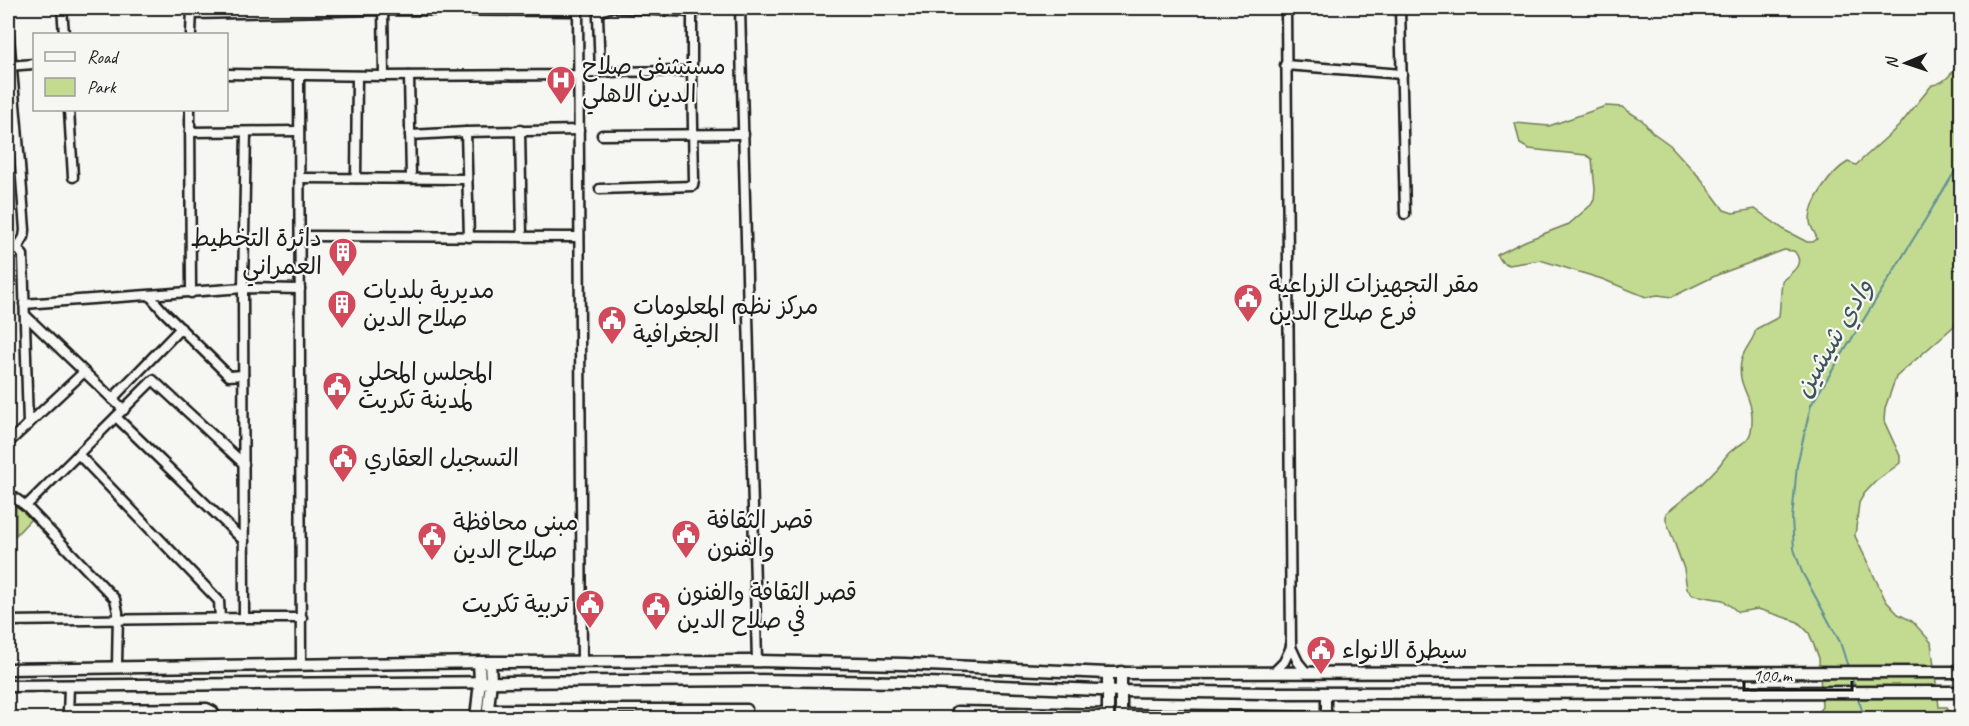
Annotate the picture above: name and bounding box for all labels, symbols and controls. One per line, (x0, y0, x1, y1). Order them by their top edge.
legend (33, 33, 228, 111)
north arrow (1876, 33, 1936, 93)
text: Road (87, 46, 120, 68)
place label: مستشفى صلاح الدين الاهلي (582, 51, 726, 115)
text: N (1882, 55, 1902, 69)
hospital icon: مستشفى صلاح الدين الاهلي (545, 64, 577, 106)
text: Park (87, 76, 117, 98)
place label: دائرة التخطيط العمراني (191, 223, 322, 287)
building icon: دائرة التخطيط العمراني (327, 236, 359, 278)
place label: مقر التجهيزات الزراعية فرع صلاح الدين (1269, 269, 1479, 329)
water label: وادي شيشين (1786, 273, 1882, 404)
place label: مديرية بلديات صلاح الدين (363, 275, 495, 334)
public building icon: مقر التجهيزات الزراعية فرع صلاح الدين (1232, 282, 1264, 324)
building icon: مديرية بلديات صلاح الدين (326, 288, 358, 330)
place label: مركز نظم المعلومات الجغرافية (633, 291, 819, 349)
public building icon: مركز نظم المعلومات الجغرافية (596, 304, 628, 346)
place label: المجلس المحلي لمدينة تكريت (358, 357, 493, 415)
public building icon: المجلس المحلي لمدينة تكريت (321, 370, 353, 412)
public building icon: التسجيل العقاري (327, 442, 359, 484)
place label: التسجيل العقاري (364, 443, 519, 475)
place label: قصر الثقافة والفنون (707, 505, 813, 563)
place label: مبنى محافظة صلاح الدين (453, 507, 579, 566)
public building icon: قصر الثقافة والفنون (670, 518, 702, 560)
public building icon: مبنى محافظة صلاح الدين (416, 520, 448, 562)
place label: قصر الثقافة والفنون في صلاح الدين (677, 577, 857, 637)
public building icon: تربية تكريت (574, 588, 606, 630)
place label: تربية تكريت (462, 589, 570, 619)
public building icon: قصر الثقافة والفنون في صلاح الدين (640, 590, 672, 632)
public building icon: سيطرة الانواء (1305, 634, 1337, 676)
place label: سيطرة الانواء (1342, 635, 1468, 665)
scale bar (1744, 654, 1852, 692)
text: 100 m (1753, 664, 1794, 686)

